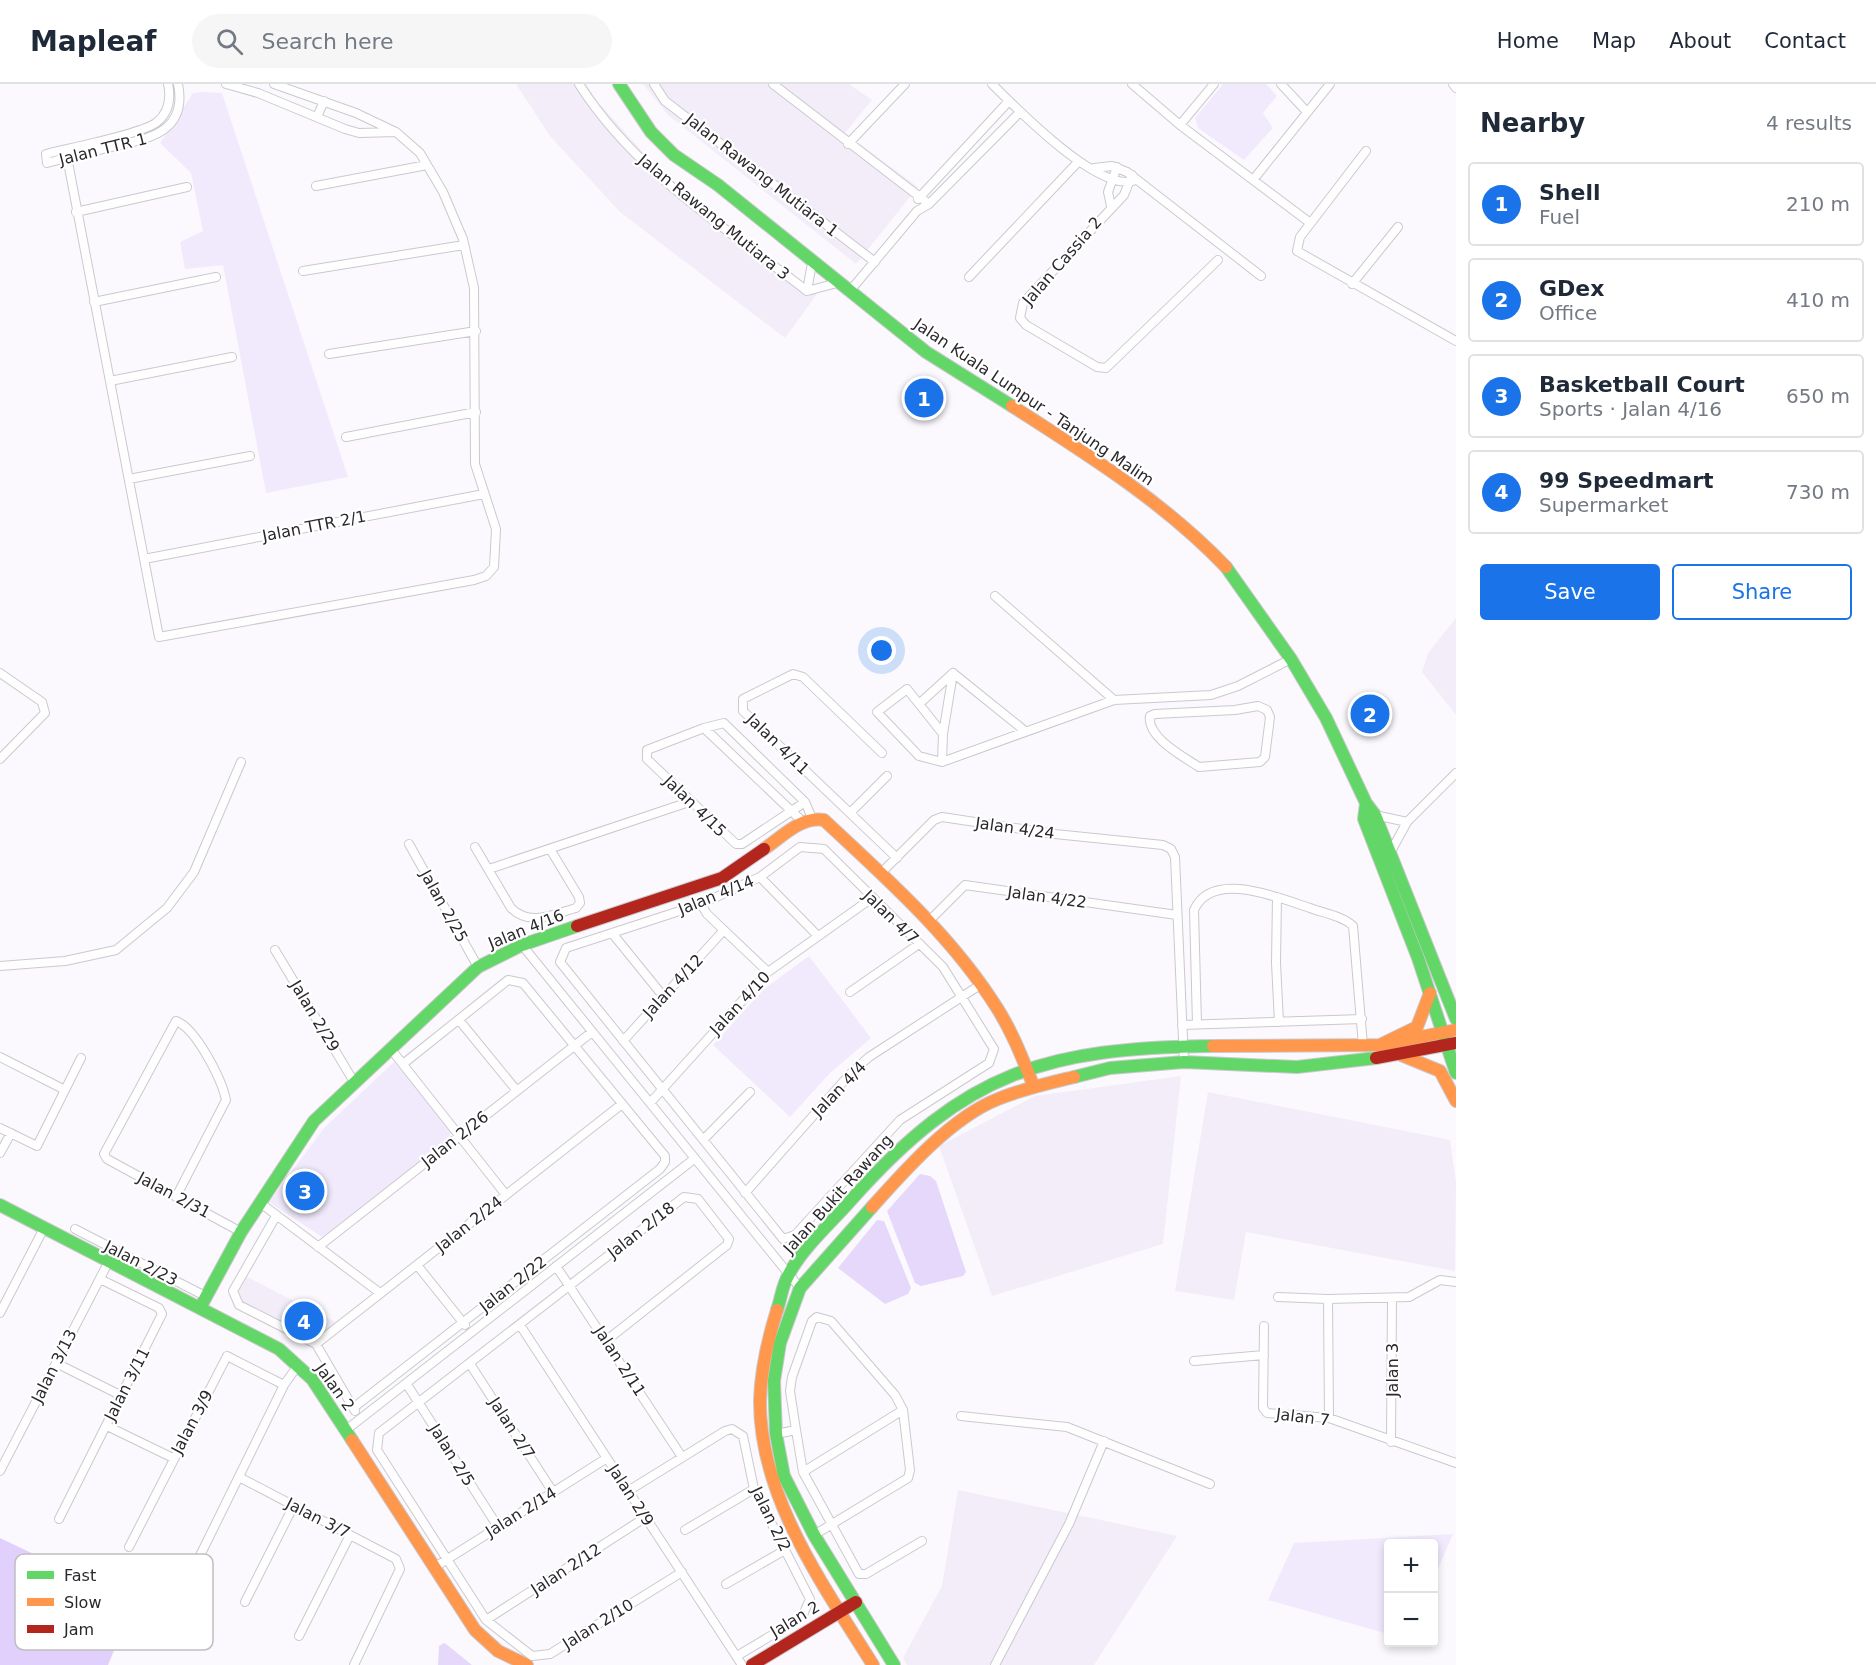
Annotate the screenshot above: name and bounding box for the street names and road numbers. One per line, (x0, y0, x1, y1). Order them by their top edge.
street label: Jalan Rawang Mutiara 1 (681, 109, 842, 241)
street label: Jalan TTR 1 (56, 129, 149, 169)
street label: Jalan Rawang Mutiara 3 (634, 150, 793, 284)
street label: Jalan Cassia 2 (1018, 213, 1106, 310)
street label: Jalan Kuala Lumpur - Tanjung Malim (910, 314, 1158, 490)
street label: Jalan TTR 2/1 (260, 507, 367, 546)
street label: Jalan 4/11 (742, 709, 813, 779)
street label: Jalan 4/15 (659, 771, 730, 841)
street label: Jalan 4/24 (973, 813, 1056, 843)
street label: Jalan 2/25 (416, 866, 472, 946)
street label: Jalan 4/14 (674, 871, 757, 919)
street label: Jalan 4/22 (1005, 882, 1088, 912)
street label: Jalan 4/7 (859, 885, 923, 948)
street label: Jalan 4/16 (484, 905, 567, 953)
street label: Jalan 4/12 (638, 950, 707, 1022)
street label: Jalan 4/10 (705, 967, 774, 1039)
street label: Jalan 2/29 (286, 976, 344, 1055)
street label: Jalan 4/4 (807, 1057, 870, 1121)
street label: Jalan 2/26 (417, 1107, 492, 1172)
street label: Jalan Bukit Rawang (779, 1130, 897, 1258)
street label: Jalan 2/31 (133, 1167, 214, 1222)
street label: Jalan 2/24 (431, 1192, 506, 1257)
street label: Jalan 2/18 (603, 1198, 678, 1263)
street label: Jalan 2/23 (100, 1236, 181, 1290)
street label: Jalan 2/22 (475, 1252, 550, 1317)
street label: Jalan 2/11 (590, 1321, 650, 1400)
street label: Jalan 3/13 (27, 1326, 81, 1407)
street label: Jalan 3 (1383, 1343, 1402, 1398)
street label: Jalan 3/11 (100, 1344, 154, 1425)
street label: Jalan 2 (311, 1359, 359, 1415)
street label: Jalan 3/9 (167, 1387, 217, 1458)
street label: Jalan 2/7 (484, 1393, 539, 1462)
street label: Jalan 7 (1274, 1404, 1331, 1430)
street label: Jalan 2/5 (425, 1420, 479, 1490)
street label: Jalan 2/9 (603, 1460, 658, 1529)
street label: Jalan 2/14 (481, 1483, 560, 1542)
street label: Jalan 2/2 (747, 1483, 795, 1555)
street label: Jalan 3/7 (282, 1493, 353, 1542)
street label: Jalan 2/12 (526, 1539, 605, 1599)
street label: Jalan 2/10 (558, 1595, 637, 1654)
street label: Jalan 2 (766, 1597, 823, 1642)

